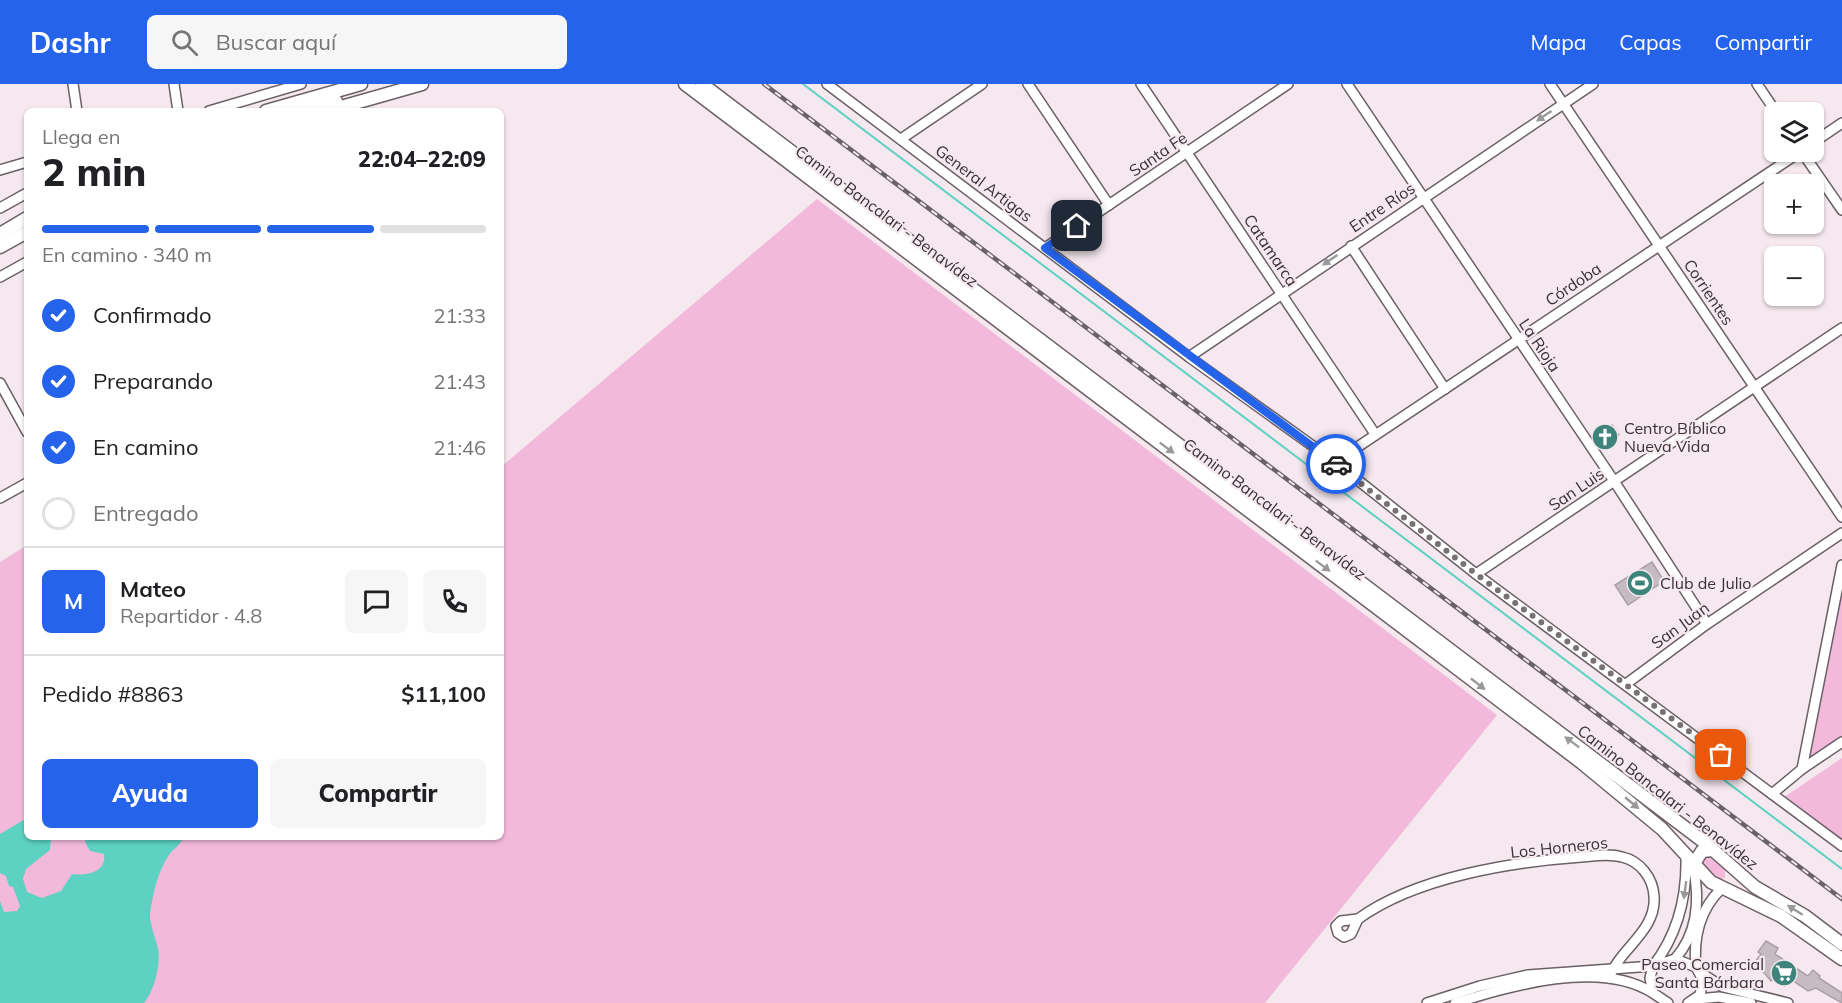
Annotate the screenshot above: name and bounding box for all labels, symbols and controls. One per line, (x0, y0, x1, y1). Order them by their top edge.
search box (147, 15, 567, 69)
text: Dashr (30, 25, 111, 60)
icon: search (168, 26, 201, 59)
text: Buscar aquí (216, 28, 336, 56)
text: Mapa (1531, 29, 1586, 55)
text: Capas (1619, 29, 1682, 55)
text: Compartir (1715, 29, 1812, 55)
map controls (1764, 102, 1824, 306)
button: layers (1764, 102, 1824, 162)
one-way arrow (1536, 111, 1553, 122)
text: Llega en (42, 124, 120, 149)
street label: Santa Fe (1125, 127, 1191, 181)
street label: General Artigas (932, 140, 1037, 226)
street label: Camino Bancalari - Benavídez (792, 141, 982, 291)
text: 22:04–22:09 (358, 145, 486, 173)
text: 2 min (42, 147, 147, 196)
button: + (1764, 174, 1824, 234)
street label: Entre Ríos (1345, 178, 1419, 236)
pin (1051, 200, 1102, 251)
icon: home (1060, 209, 1093, 242)
street label: Catamarca (1240, 210, 1302, 290)
text: En camino · 340 m (42, 242, 212, 267)
button: − (1764, 246, 1824, 306)
one-way arrow (1322, 255, 1338, 266)
street label: Corrientes (1680, 255, 1738, 329)
street label: Córdoba (1541, 258, 1605, 310)
icon: check (42, 299, 75, 332)
text: Confirmado (93, 301, 212, 329)
text: 21:33 (433, 303, 486, 328)
street label: La Rioja (1515, 315, 1565, 375)
icon: check (42, 365, 75, 398)
text: Preparando (93, 367, 213, 395)
text: 21:43 (433, 369, 486, 394)
place label: Centro Bíblico Nueva Vida (1624, 418, 1726, 456)
church icon: Centro Bíblico Nueva Vida (1590, 422, 1620, 452)
icon: check (42, 431, 75, 464)
text: En camino (93, 433, 199, 461)
street label: Camino Bancalari - Benavídez (1180, 434, 1370, 584)
courier (1306, 434, 1366, 494)
text: 21:46 (433, 435, 486, 460)
one-way arrow (1159, 442, 1175, 454)
icon: car (1320, 448, 1353, 481)
street label: San Luis (1544, 463, 1608, 515)
text: Entregado (93, 499, 199, 527)
one-way arrow (1315, 559, 1331, 572)
sports icon: Club de Julio (1625, 568, 1655, 598)
button: chat (345, 570, 408, 633)
button: phone (423, 570, 486, 633)
place label: Club de Julio (1660, 573, 1752, 593)
text: Mateo (120, 575, 186, 603)
text: M (64, 587, 83, 615)
street label: San Juan (1647, 597, 1713, 653)
text: Repartidor · 4.8 (120, 603, 262, 628)
one-way arrow (1471, 677, 1486, 689)
text: Pedido #8863 (42, 680, 184, 708)
text: $11,100 (401, 680, 486, 708)
street label: Camino Bancalari - Benavídez (1574, 720, 1762, 874)
pin (1695, 729, 1746, 780)
one-way arrow (1565, 736, 1581, 748)
icon: bag (1704, 738, 1737, 771)
button: Ayuda (42, 759, 258, 828)
button: Compartir (270, 759, 486, 828)
one-way arrow (1624, 797, 1640, 810)
street label: Los Horneros (1509, 832, 1609, 862)
one-way arrow (1680, 881, 1689, 900)
one-way arrow (1786, 904, 1803, 915)
place label: Paseo Comercial Santa Bárbara (1641, 954, 1764, 992)
supermarket icon: Paseo Comercial Santa Bárbara (1769, 958, 1799, 988)

